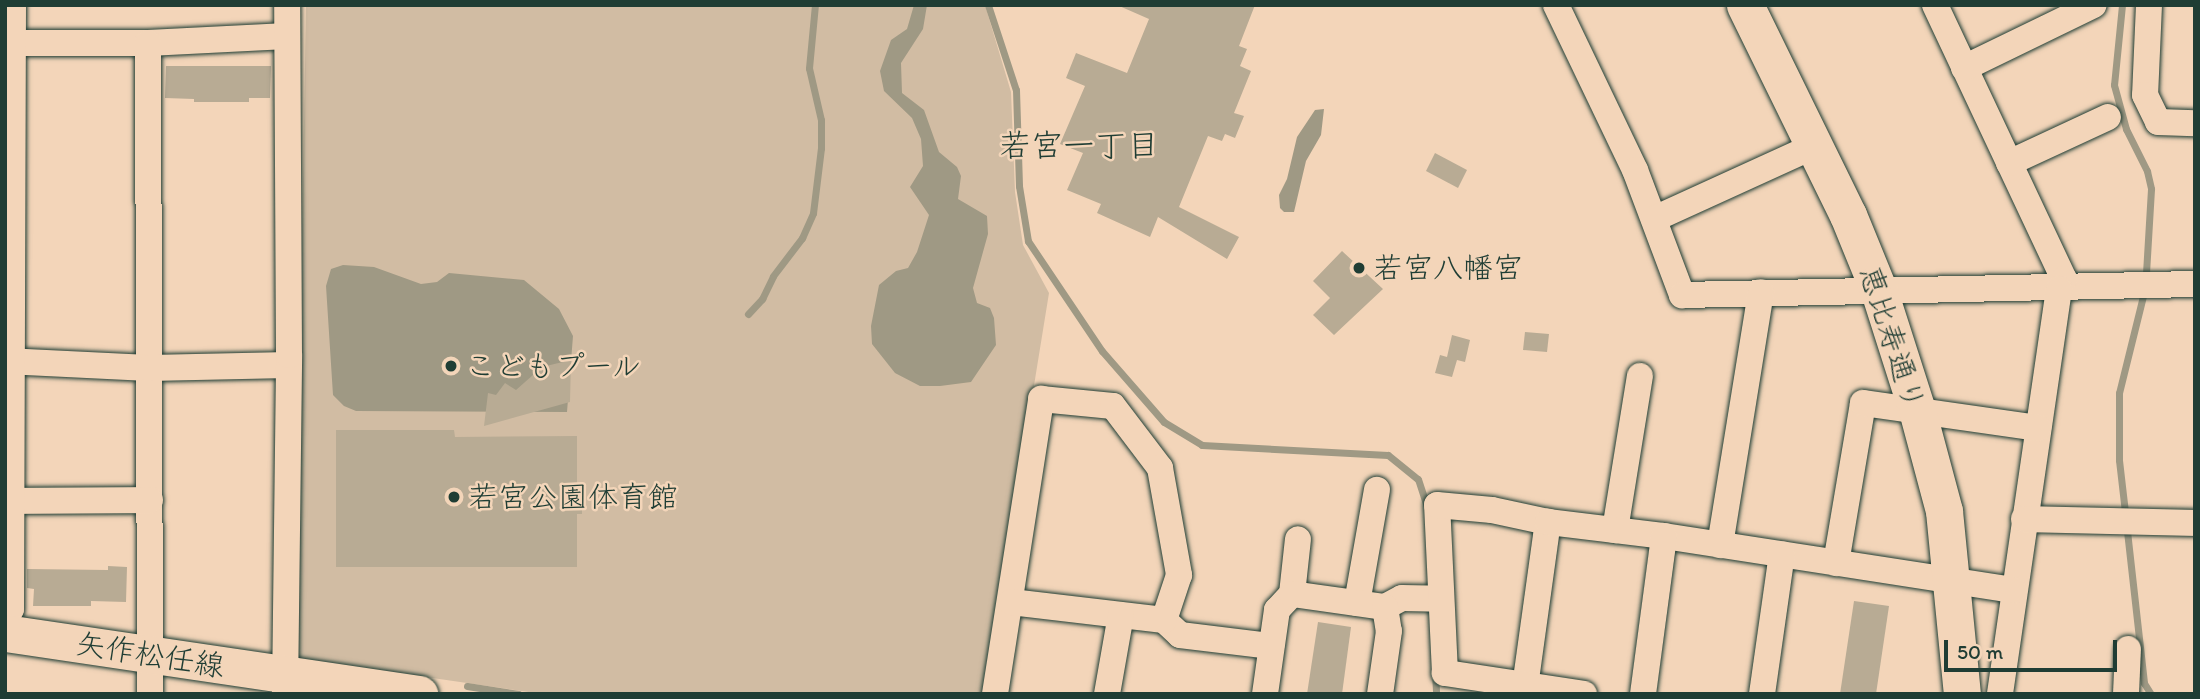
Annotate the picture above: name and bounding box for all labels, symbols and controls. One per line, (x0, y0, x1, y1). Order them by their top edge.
district label: 若宮一丁目 (999, 126, 1159, 164)
place label: 若宮八幡宮 (1373, 250, 1523, 286)
marker: 若宮八幡宮 (1351, 260, 1367, 276)
street label: 恵比寿通り (1852, 261, 1932, 415)
place label: こどもプール (465, 348, 643, 384)
marker: こどもプール (443, 358, 459, 374)
place label: 若宮公園体育館 (468, 479, 678, 515)
marker: 若宮公園体育館 (446, 489, 462, 505)
street label: 矢作松任線 (73, 625, 227, 685)
scale bar (1948, 626, 2121, 670)
text: 50 m (1957, 639, 2003, 664)

